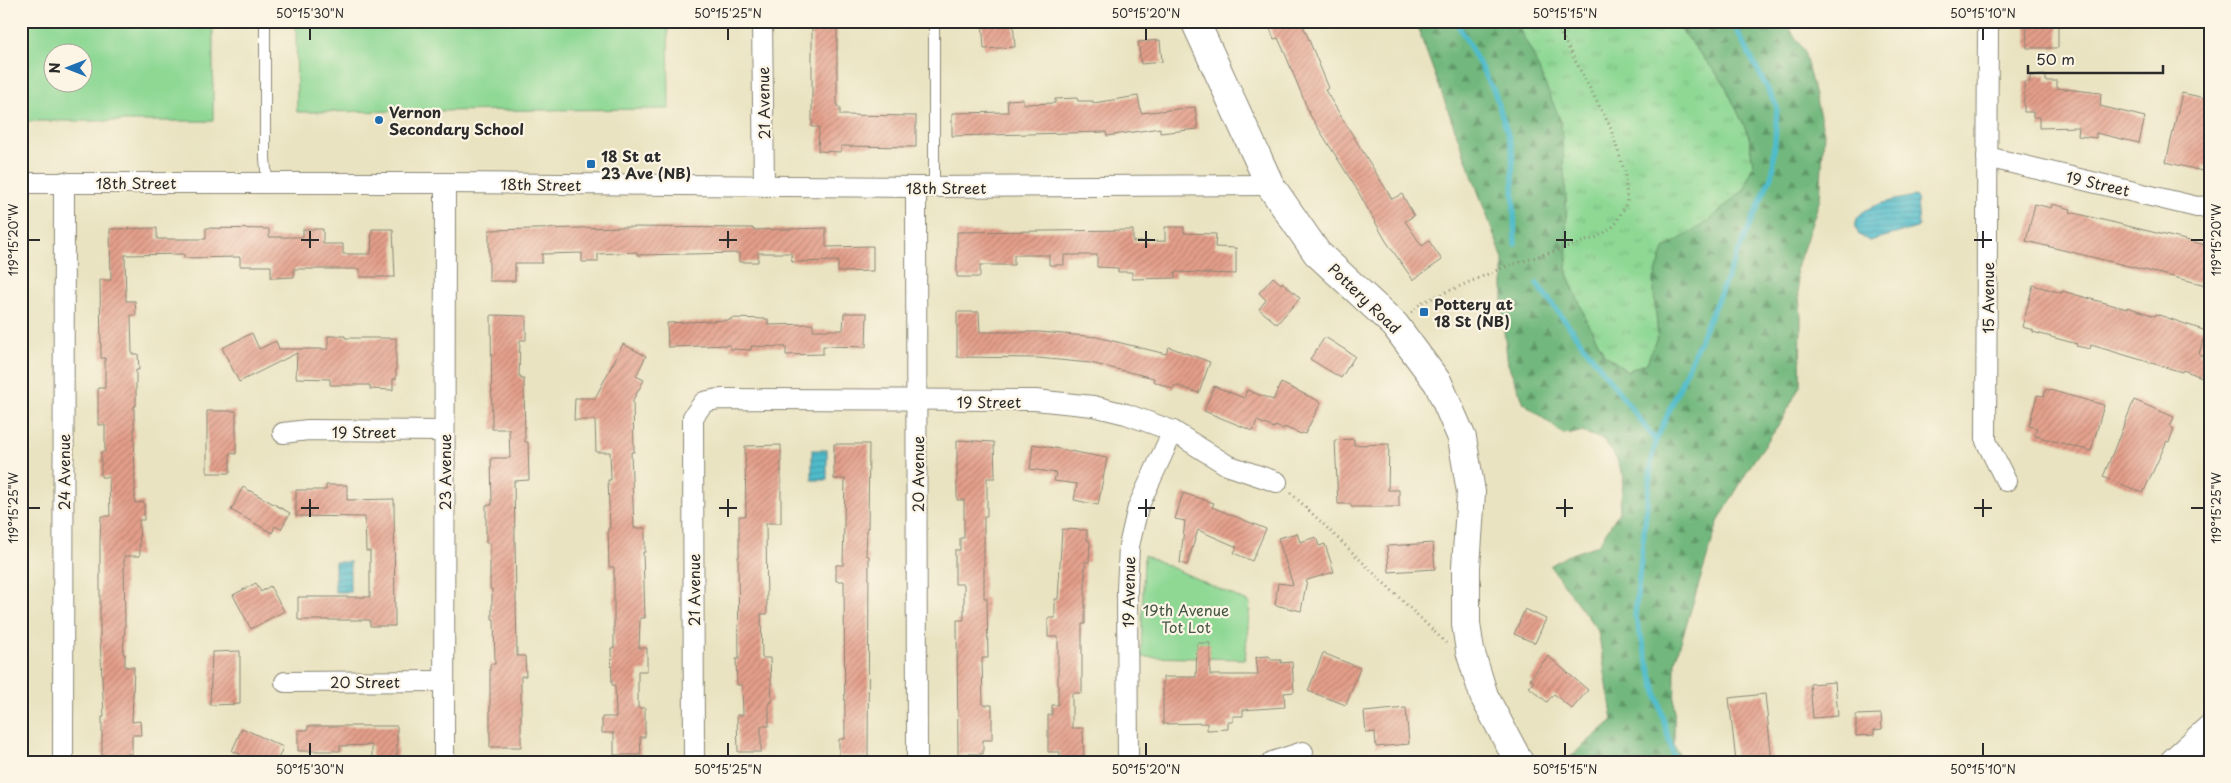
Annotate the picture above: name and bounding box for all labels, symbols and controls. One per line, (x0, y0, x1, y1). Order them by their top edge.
text: 50°15'30"N (276, 4, 344, 22)
text: 50°15'25"N (694, 4, 762, 22)
text: 50°15'20"N (1112, 4, 1180, 22)
text: 50°15'15"N (1533, 4, 1597, 22)
text: 50°15'10"N (1950, 4, 2016, 22)
north arrow (42, 42, 92, 92)
scale bar (2028, 42, 2164, 74)
text: 50 m (2036, 47, 2075, 70)
text: N (44, 62, 65, 74)
street label: 21 Avenue (751, 66, 775, 140)
place label: Vernon Secondary School (389, 100, 524, 140)
marker: Vernon Secondary School (373, 114, 385, 126)
place label: 18 St at 23 Ave (NB) (601, 144, 691, 184)
marker: 18 St at 23 Ave (NB) (585, 158, 597, 170)
street label: 19 Street (2064, 165, 2132, 201)
street label: 18th Street (96, 171, 176, 194)
street label: 18th Street (500, 172, 582, 196)
street label: 18th Street (906, 176, 986, 199)
text: 119°15'20"W (4, 203, 22, 276)
text: 119°15'20"W (2207, 203, 2225, 276)
street label: Pottery Road (1324, 257, 1406, 339)
street label: 15 Avenue (1976, 262, 1999, 334)
place label: Pottery at 18 St (NB) (1434, 292, 1513, 332)
marker: Pottery at 18 St (NB) (1418, 306, 1430, 318)
street label: 19 Street (957, 390, 1021, 413)
street label: 19 Street (332, 420, 396, 443)
street label: 24 Avenue (52, 434, 75, 510)
street label: 23 Avenue (433, 434, 456, 510)
street label: 20 Avenue (906, 436, 929, 512)
text: 119°15'25"W (4, 472, 22, 544)
text: 119°15'25"W (2207, 472, 2225, 544)
street label: 21 Avenue (682, 554, 705, 626)
street label: 19 Avenue (1116, 556, 1140, 628)
park label: 19th Avenue Tot Lot (1143, 598, 1229, 638)
street label: 20 Street (330, 670, 400, 693)
text: 50°15'30"N (276, 760, 344, 778)
text: 50°15'25"N (694, 760, 762, 778)
text: 50°15'20"N (1112, 760, 1180, 778)
text: 50°15'15"N (1533, 760, 1597, 778)
text: 50°15'10"N (1950, 760, 2016, 778)

